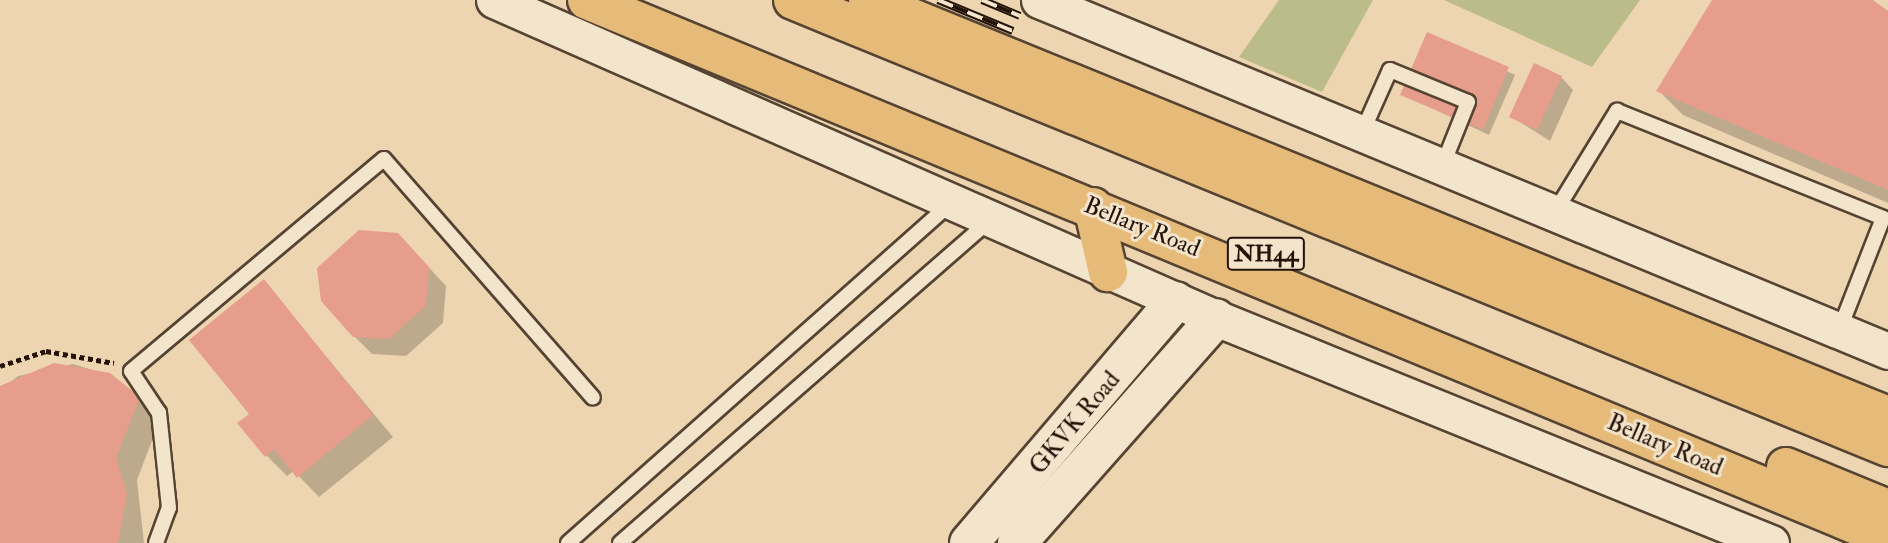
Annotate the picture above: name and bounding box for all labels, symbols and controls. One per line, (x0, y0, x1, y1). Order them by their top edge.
street label: Bellary Road (1080, 191, 1204, 263)
road number: NH44 (1226, 234, 1306, 274)
street label: GKVK Road (1024, 366, 1126, 480)
street label: Bellary Road (1603, 408, 1727, 482)

